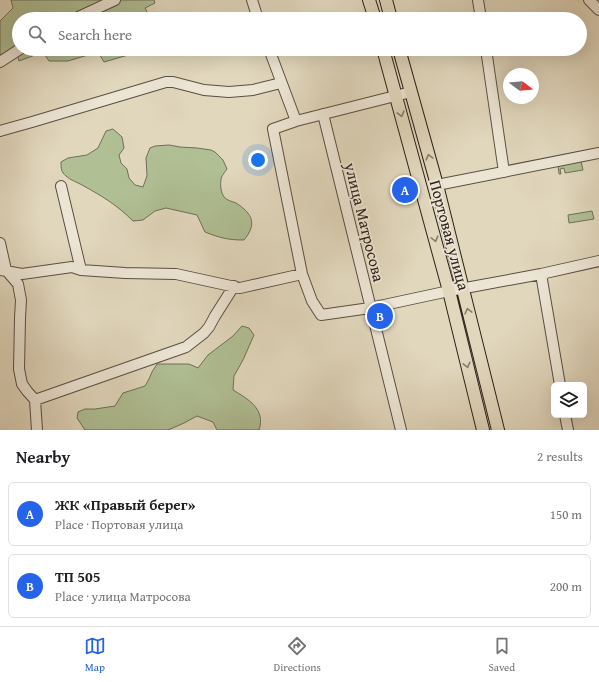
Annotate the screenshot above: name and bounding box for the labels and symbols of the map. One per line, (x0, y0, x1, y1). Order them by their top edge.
north arrow (503, 68, 539, 104)
one-way arrow (396, 110, 405, 117)
your location (248, 150, 268, 170)
one-way arrow (425, 154, 434, 161)
street label: улица Матросова (338, 159, 392, 285)
pin: A (392, 175, 418, 205)
street label: Портовая улица (424, 177, 476, 293)
one-way arrow (430, 235, 439, 242)
pin: B (367, 301, 393, 331)
one-way arrow (465, 307, 473, 314)
one-way arrow (463, 362, 471, 368)

